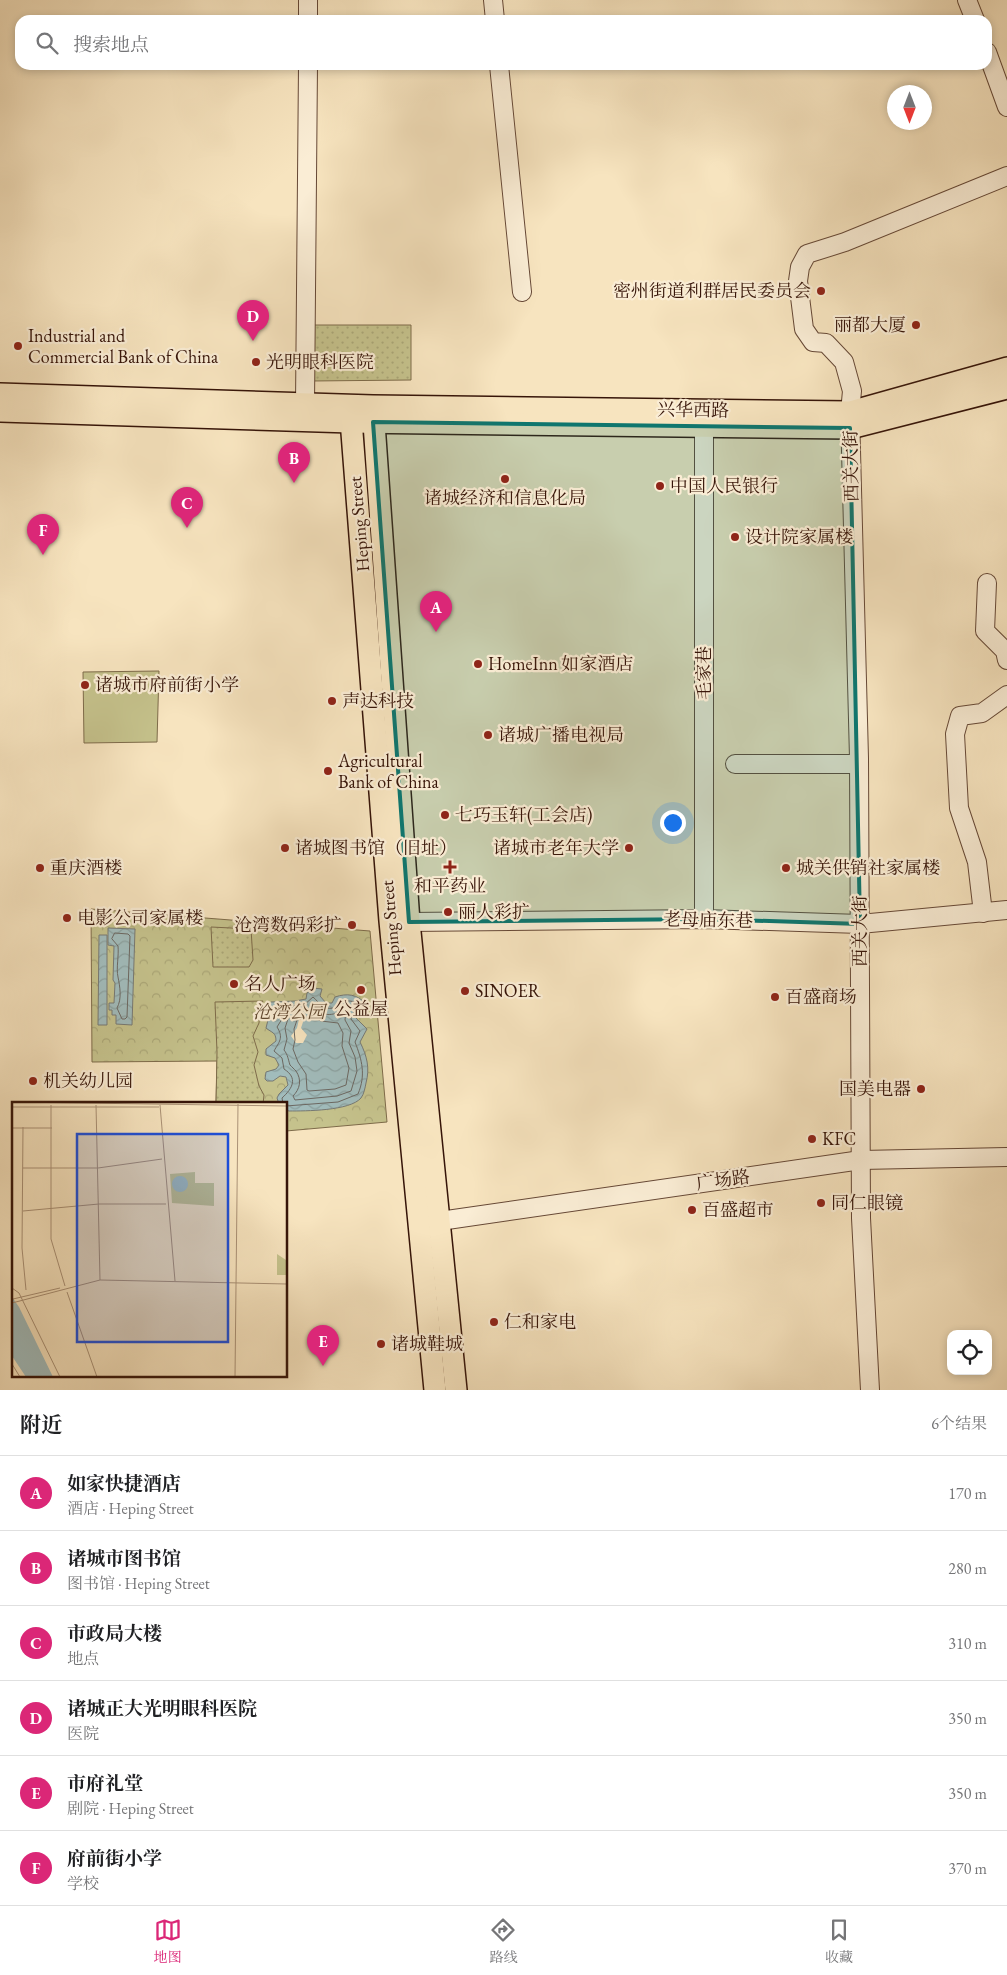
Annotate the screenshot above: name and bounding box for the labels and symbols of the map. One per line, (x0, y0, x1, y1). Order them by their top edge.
north arrow (887, 85, 932, 130)
place label: 密州街道利群居民委员会 (613, 279, 811, 302)
marker: 密州街道利群居民委员会 (815, 285, 827, 297)
pin: D (237, 300, 269, 341)
place label: 丽都大厦 (834, 313, 906, 336)
marker: 丽都大厦 (910, 319, 922, 331)
place label: Industrial and Commercial Bank of China (28, 324, 219, 368)
marker: Industrial and Commercial Bank of China (12, 340, 24, 352)
place label: 光明眼科医院 (266, 350, 374, 373)
marker: 光明眼科医院 (250, 356, 262, 368)
street label: 兴华西路 (657, 397, 729, 422)
street label: 西关大街 (838, 430, 863, 502)
pin: B (278, 442, 310, 483)
marker: 诸城经济和信息化局 (499, 473, 511, 485)
place label: 中国人民银行 (670, 474, 778, 497)
street label: Heping Street (343, 475, 374, 573)
marker: 中国人民银行 (654, 480, 666, 492)
place label: 诸城经济和信息化局 (424, 486, 586, 509)
pin: C (171, 487, 203, 528)
pin: F (27, 514, 59, 555)
place label: 设计院家属楼 (745, 525, 853, 548)
marker: 设计院家属楼 (729, 531, 741, 543)
pin: A (420, 591, 452, 632)
street label: 毛家巷 (692, 646, 715, 700)
place label: HomeInn 如家酒店 (488, 652, 633, 675)
marker: HomeInn 如家酒店 (472, 658, 484, 670)
place label: 诸城市府前街小学 (95, 673, 239, 696)
marker: 诸城市府前街小学 (79, 679, 91, 691)
place label: 声达科技 (342, 689, 414, 712)
marker: 声达科技 (326, 695, 338, 707)
place label: 诸城广播电视局 (498, 723, 624, 746)
marker: 诸城广播电视局 (482, 729, 494, 741)
place label: Agricultural Bank of China (337, 749, 439, 793)
marker: Agricultural Bank of China (322, 765, 334, 777)
place label: 七巧玉轩(工会店) (455, 803, 592, 826)
marker: 七巧玉轩(工会店) (439, 809, 451, 821)
your location (660, 810, 686, 836)
place label: 诸城图书馆（旧址） (295, 836, 457, 859)
place label: 诸城市老年大学 (493, 836, 619, 859)
marker: 诸城图书馆（旧址） (279, 842, 291, 854)
marker: 诸城市老年大学 (623, 842, 635, 854)
place label: 重庆酒楼 (50, 856, 122, 879)
place label: 城关供销社家属楼 (796, 856, 940, 879)
marker: 和平药业 (444, 861, 456, 873)
marker: 重庆酒楼 (34, 862, 46, 874)
marker: 城关供销社家属楼 (780, 862, 792, 874)
place label: 和平药业 (414, 874, 486, 897)
street label: Heping Street (375, 879, 406, 977)
street label: 西关大街 (848, 895, 871, 967)
place label: 丽人彩扩 (458, 900, 530, 923)
place label: 电影公司家属楼 (77, 906, 203, 929)
marker: 丽人彩扩 (442, 906, 454, 918)
street label: 老母庙东巷 (663, 907, 753, 932)
marker: 电影公司家属楼 (61, 912, 73, 924)
place label: 沧湾数码彩扩 (234, 913, 342, 936)
marker: 沧湾数码彩扩 (346, 919, 358, 931)
place label: 名人广场 (244, 972, 316, 995)
marker: 名人广场 (228, 978, 240, 990)
place label: SINOER (475, 979, 541, 1002)
marker: 公益屋 (355, 984, 367, 996)
marker: SINOER (459, 985, 471, 997)
place label: 百盛商场 (785, 985, 857, 1008)
marker: 百盛商场 (769, 991, 781, 1003)
place label: 公益屋 (334, 997, 388, 1020)
park label: 沧湾公园 (253, 1000, 328, 1023)
place label: 机关幼儿园 (43, 1069, 133, 1092)
marker: 机关幼儿园 (27, 1075, 39, 1087)
place label: 国美电器 (839, 1077, 911, 1100)
marker: 国美电器 (915, 1083, 927, 1095)
inset map (12, 1102, 288, 1378)
place label: KFC (822, 1127, 856, 1150)
marker: KFC (806, 1133, 818, 1145)
street label: 广场路 (695, 1164, 751, 1195)
place label: 同仁眼镜 (831, 1191, 903, 1214)
marker: 同仁眼镜 (815, 1197, 827, 1209)
place label: 百盛超市 (702, 1198, 774, 1221)
marker: 百盛超市 (686, 1204, 698, 1216)
place label: 仁和家电 (504, 1310, 576, 1333)
marker: 仁和家电 (488, 1316, 500, 1328)
pin: E (307, 1325, 339, 1366)
place label: 诸城鞋城 (391, 1332, 463, 1355)
marker: 诸城鞋城 (375, 1338, 387, 1350)

